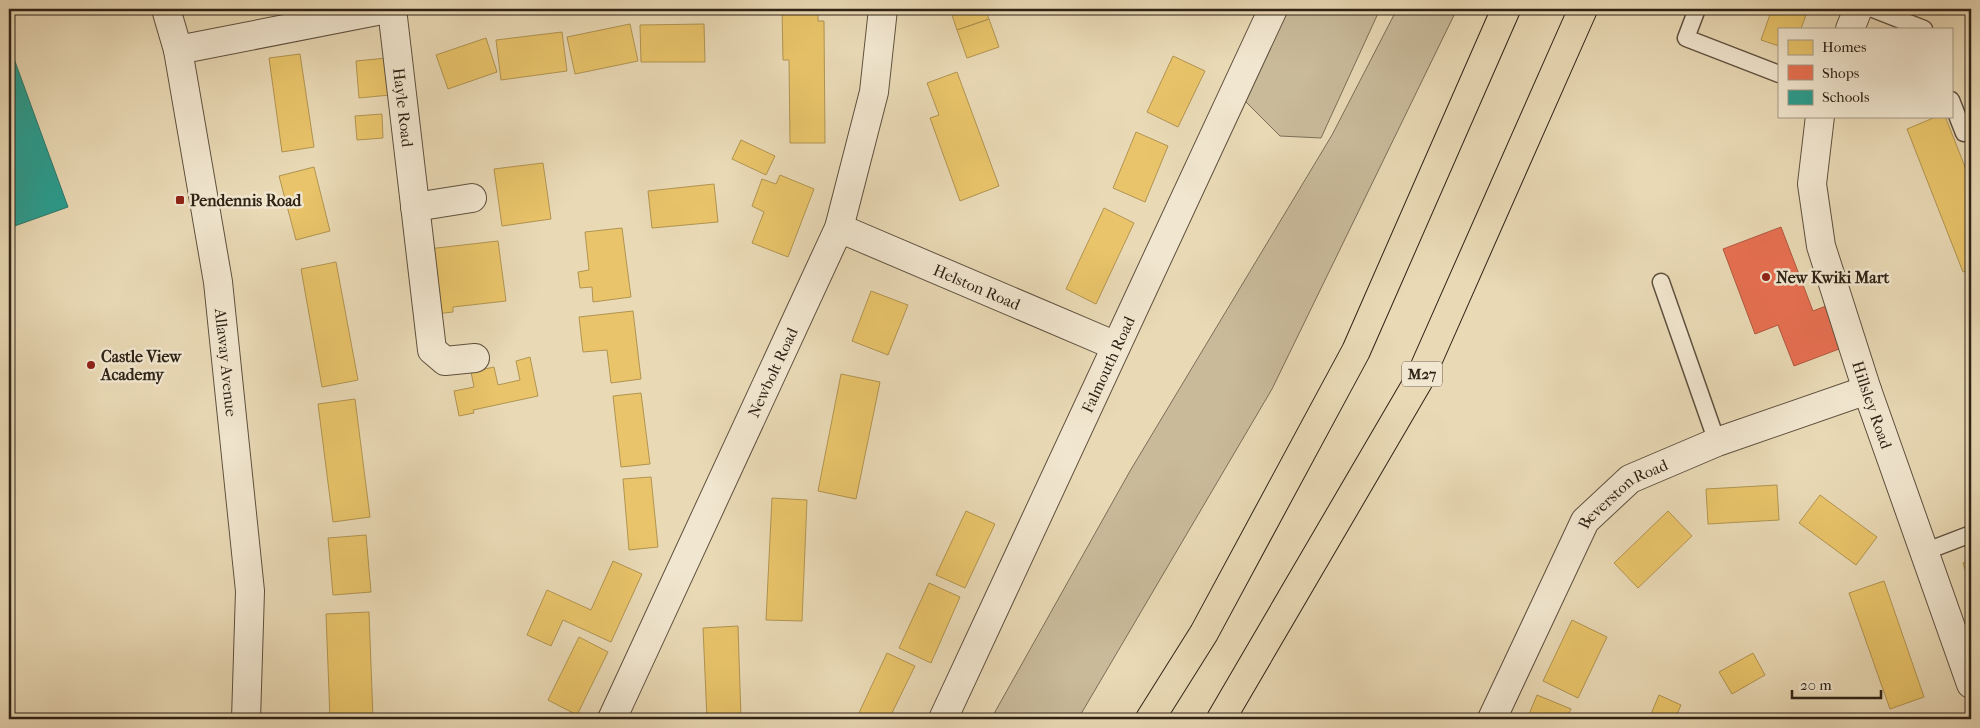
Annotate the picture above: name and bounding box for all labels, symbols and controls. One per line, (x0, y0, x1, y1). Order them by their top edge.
legend (1778, 28, 1952, 118)
text: Homes (1822, 38, 1867, 56)
text: Shops (1822, 64, 1860, 82)
street label: Hayle Road (389, 67, 418, 148)
text: Schools (1822, 88, 1870, 106)
place label: Pendennis Road (190, 191, 303, 210)
marker: Pendennis Road (174, 194, 186, 206)
street label: Helston Road (931, 260, 1024, 314)
place label: New Kwiki Mart (1776, 268, 1890, 287)
marker: New Kwiki Mart (1760, 271, 1772, 283)
street label: Allaway Avenue (211, 306, 241, 418)
street label: Falmouth Road (1077, 313, 1139, 416)
street label: Newbolt Road (743, 324, 801, 420)
place label: Castle View Academy (100, 347, 182, 385)
street label: Hillsley Road (1849, 358, 1897, 451)
marker: Castle View Academy (85, 359, 97, 371)
road number: M27 (1402, 362, 1442, 386)
street label: Beverston Road (1573, 454, 1671, 531)
scale bar (1792, 668, 1881, 700)
text: 20 m (1800, 676, 1832, 694)

